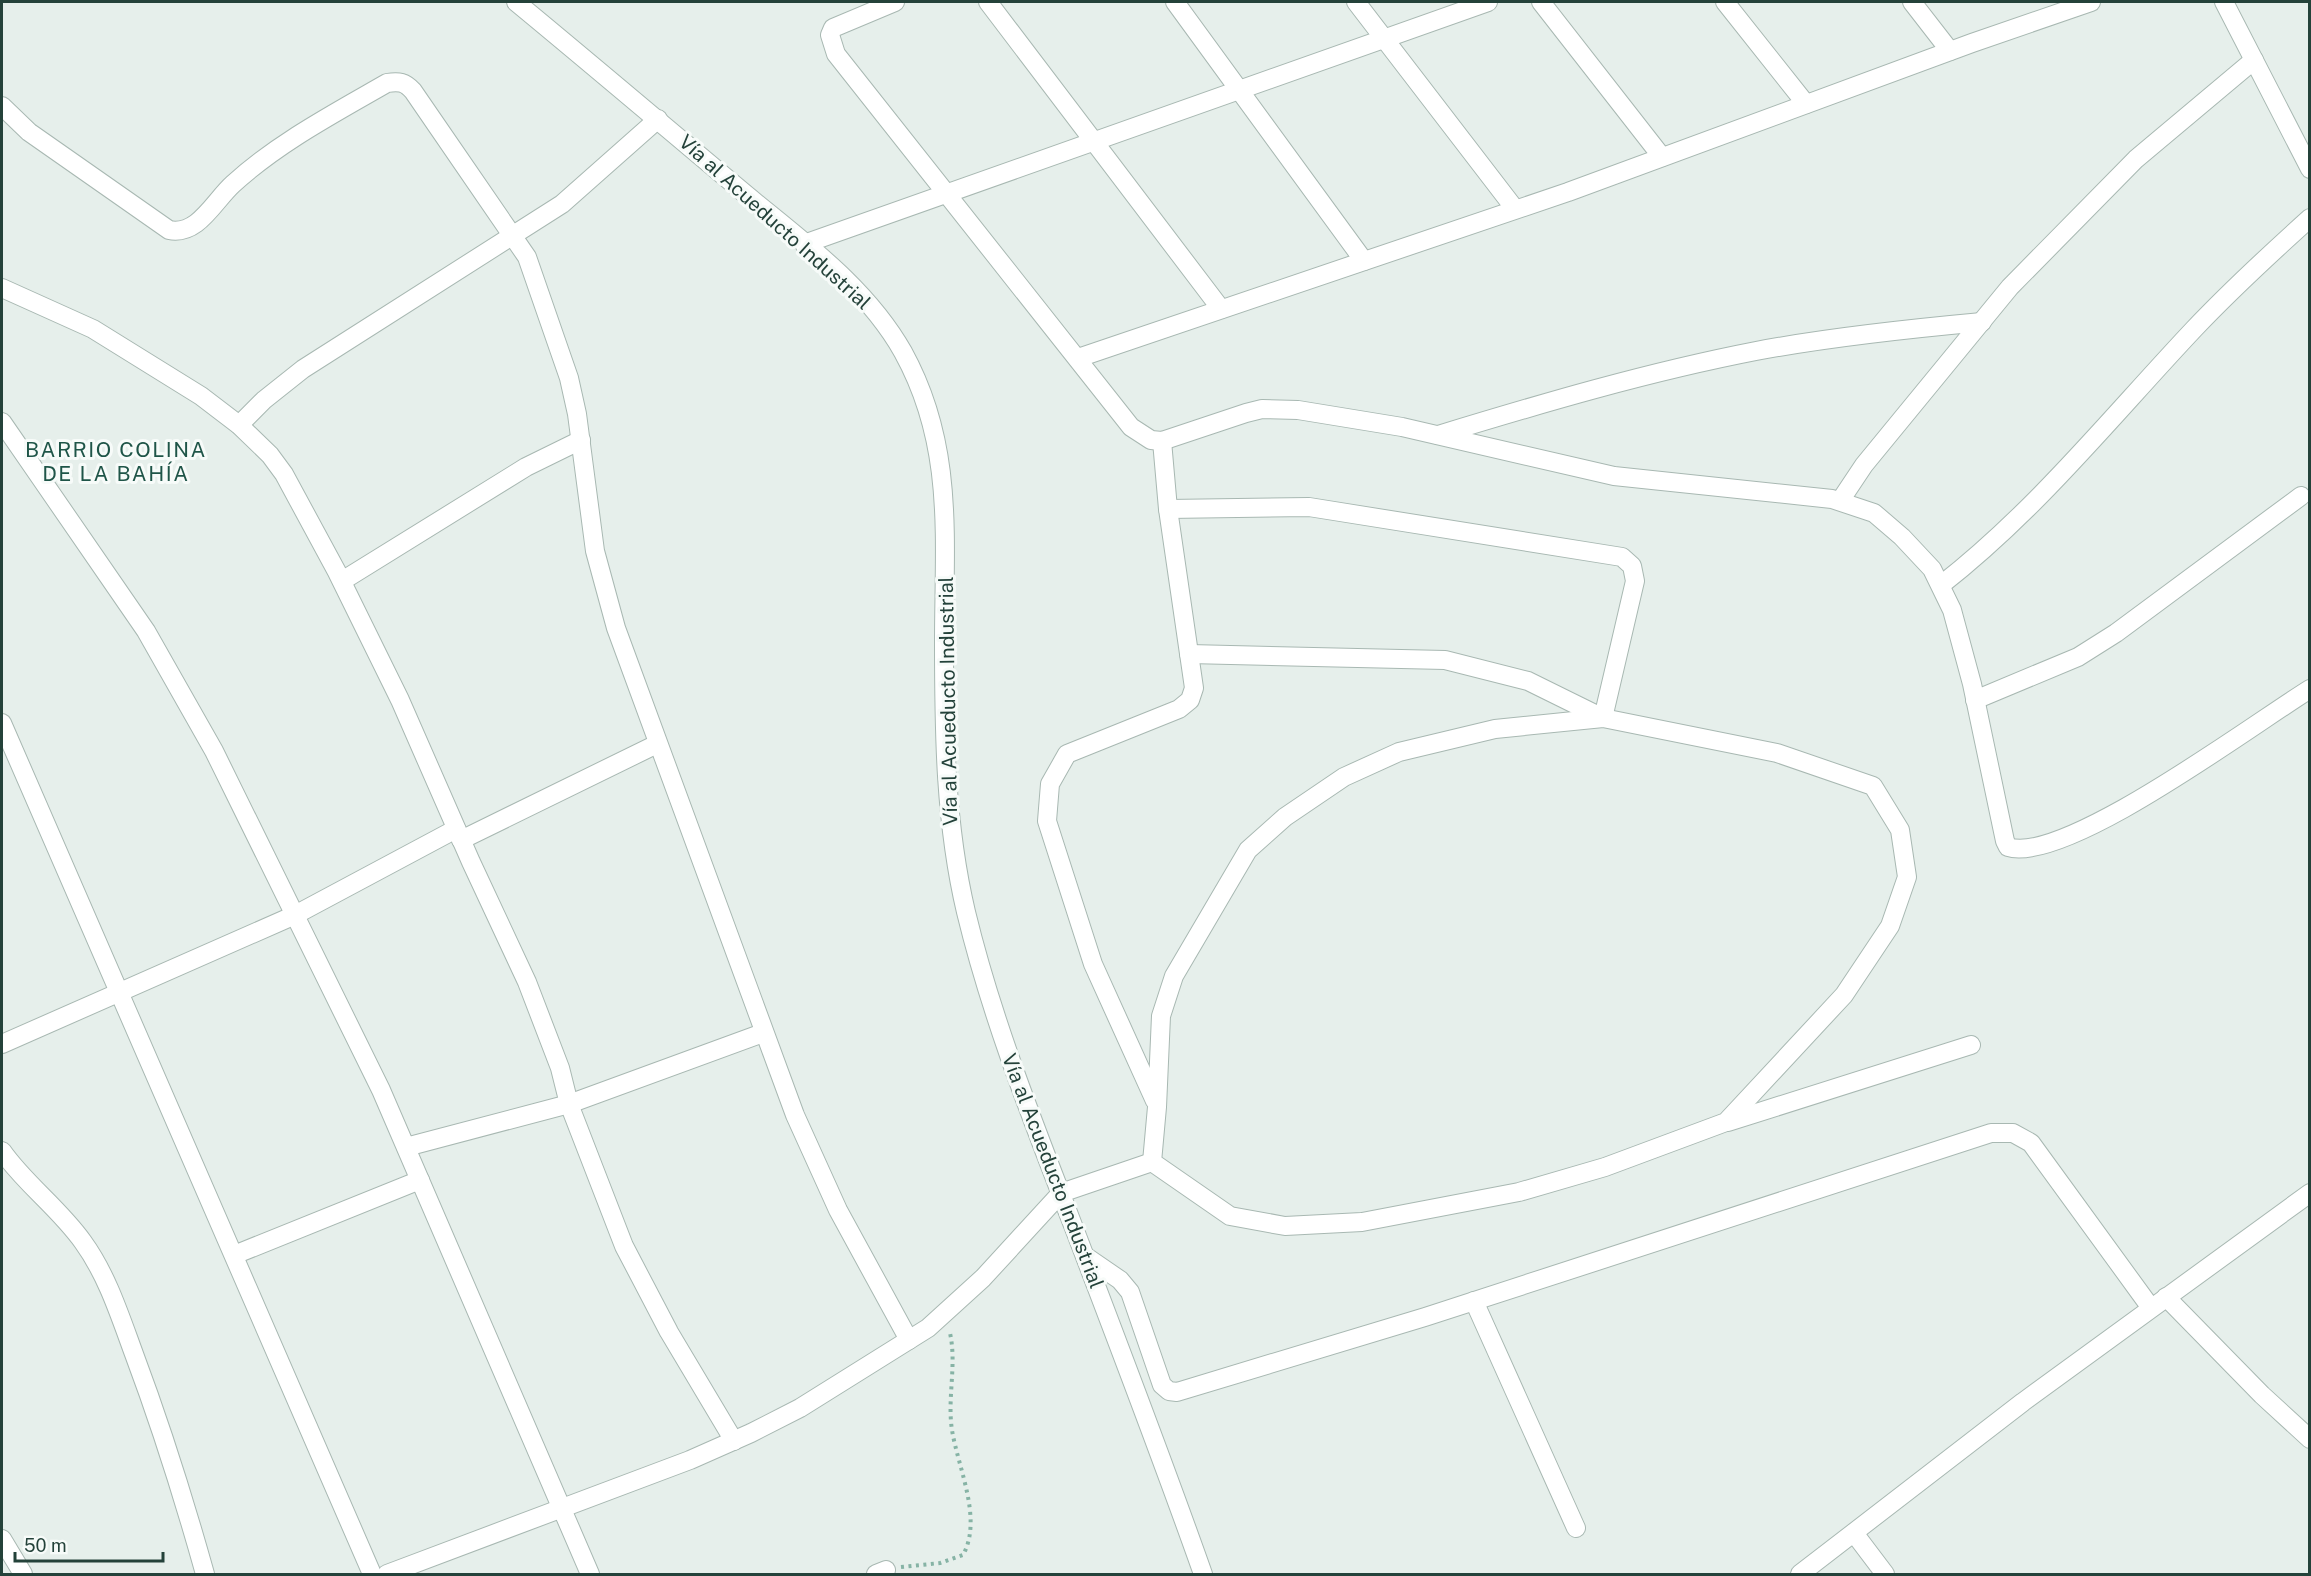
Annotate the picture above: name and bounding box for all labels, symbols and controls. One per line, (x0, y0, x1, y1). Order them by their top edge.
street label: Vía al Acueducto Industrial (674, 130, 876, 314)
district label: BARRIO COLINA DE LA BAHÍA (25, 437, 207, 486)
street label: Vía al Acueducto Industrial (934, 576, 962, 826)
street label: Vía al Acueducto Industrial (997, 1050, 1109, 1292)
scale bar (15, 1525, 164, 1563)
text: 50 m (24, 1535, 67, 1556)

